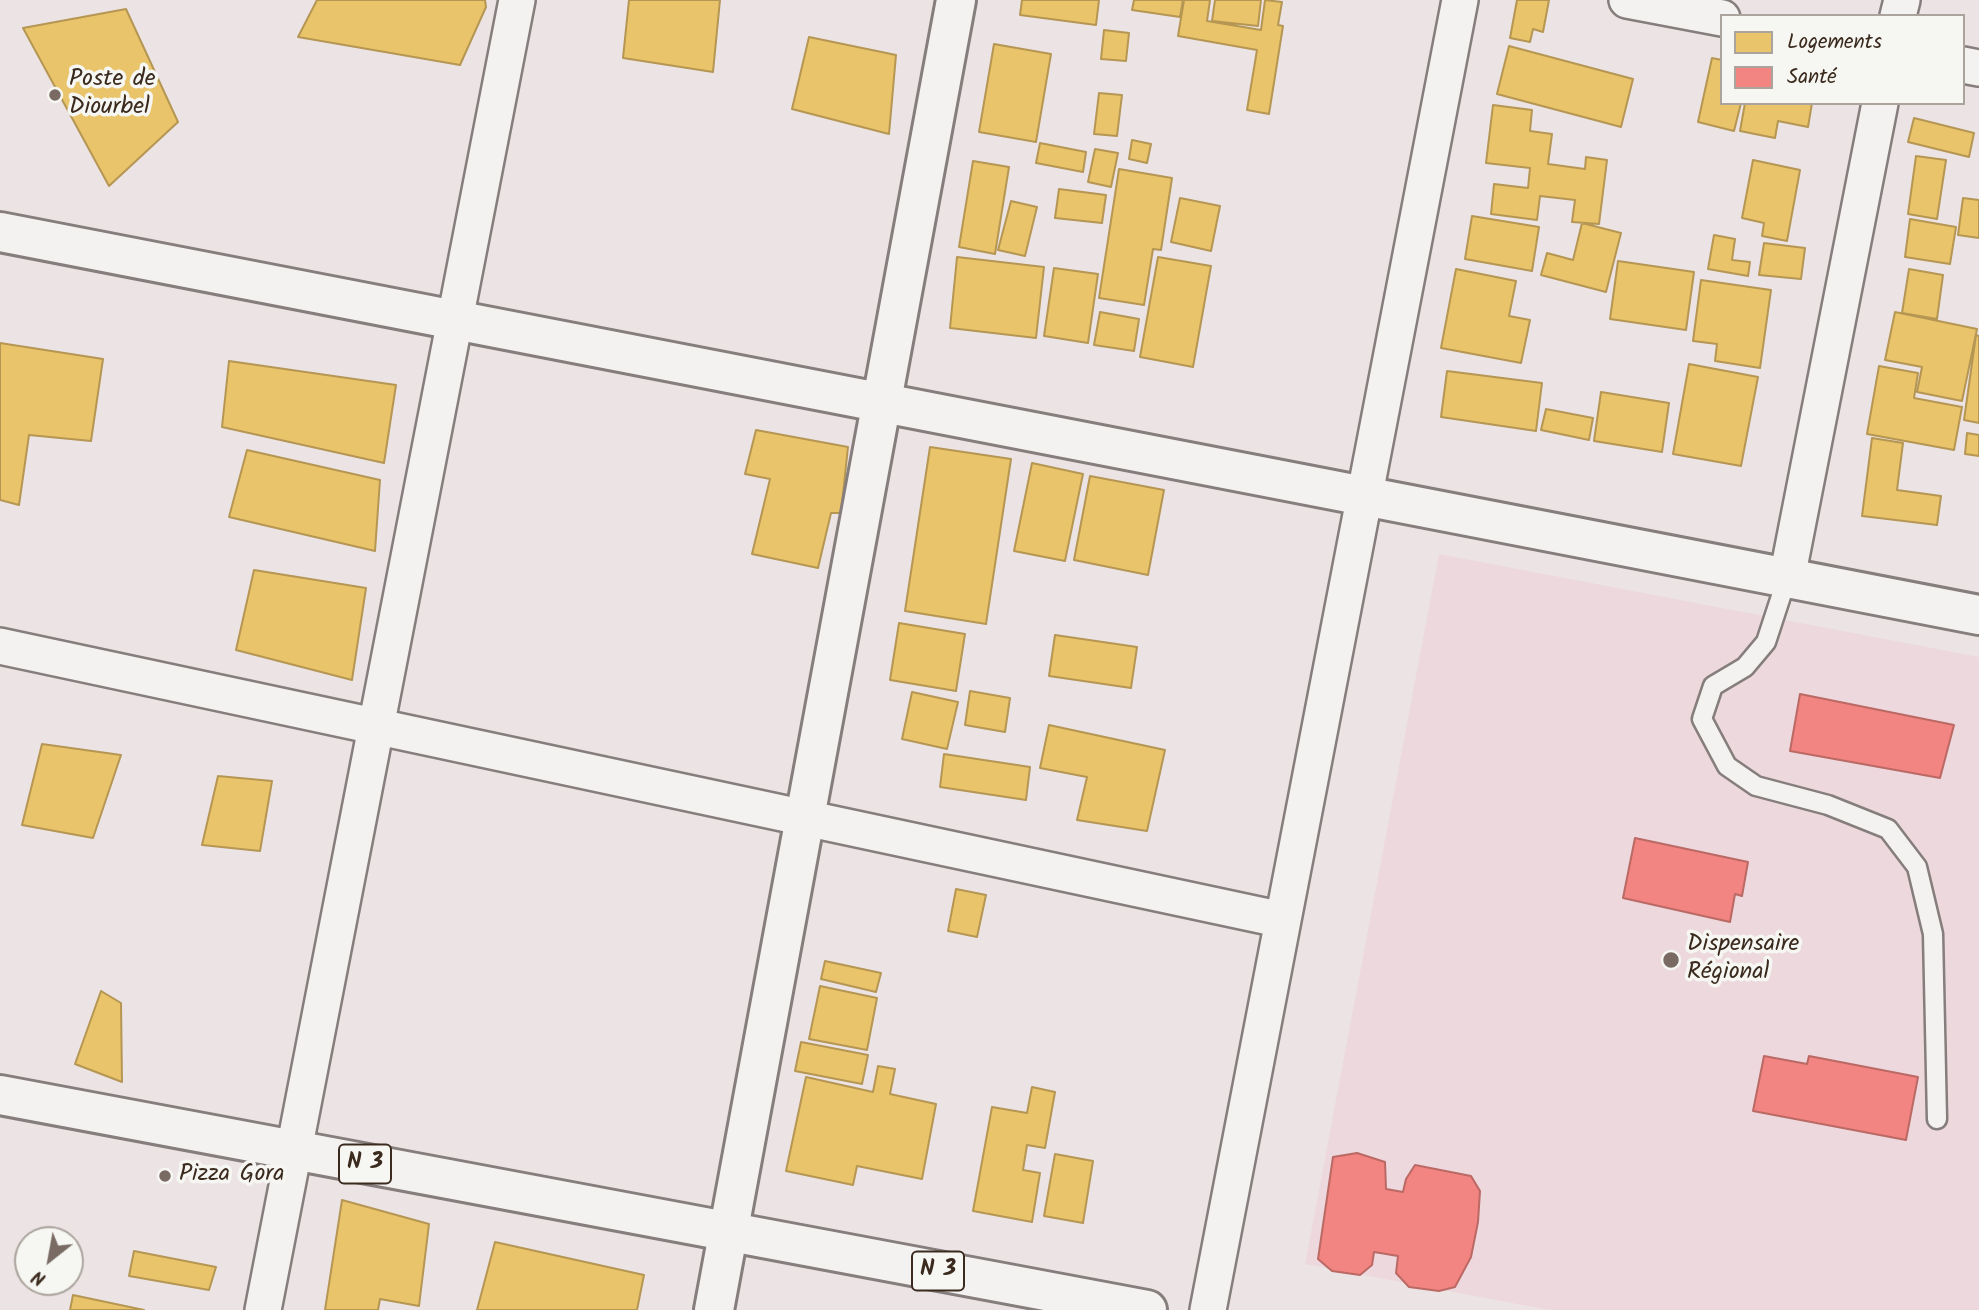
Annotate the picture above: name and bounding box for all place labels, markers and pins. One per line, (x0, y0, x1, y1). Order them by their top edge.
place label: Poste de Diourbel (69, 67, 156, 123)
marker: Poste de Diourbel (47, 87, 63, 103)
place label: Dispensaire Régional (1687, 932, 1799, 988)
marker: Dispensaire Régional (1661, 950, 1681, 970)
place label: Pizza Gora (179, 1162, 284, 1190)
marker: Pizza Gora (157, 1168, 173, 1184)

